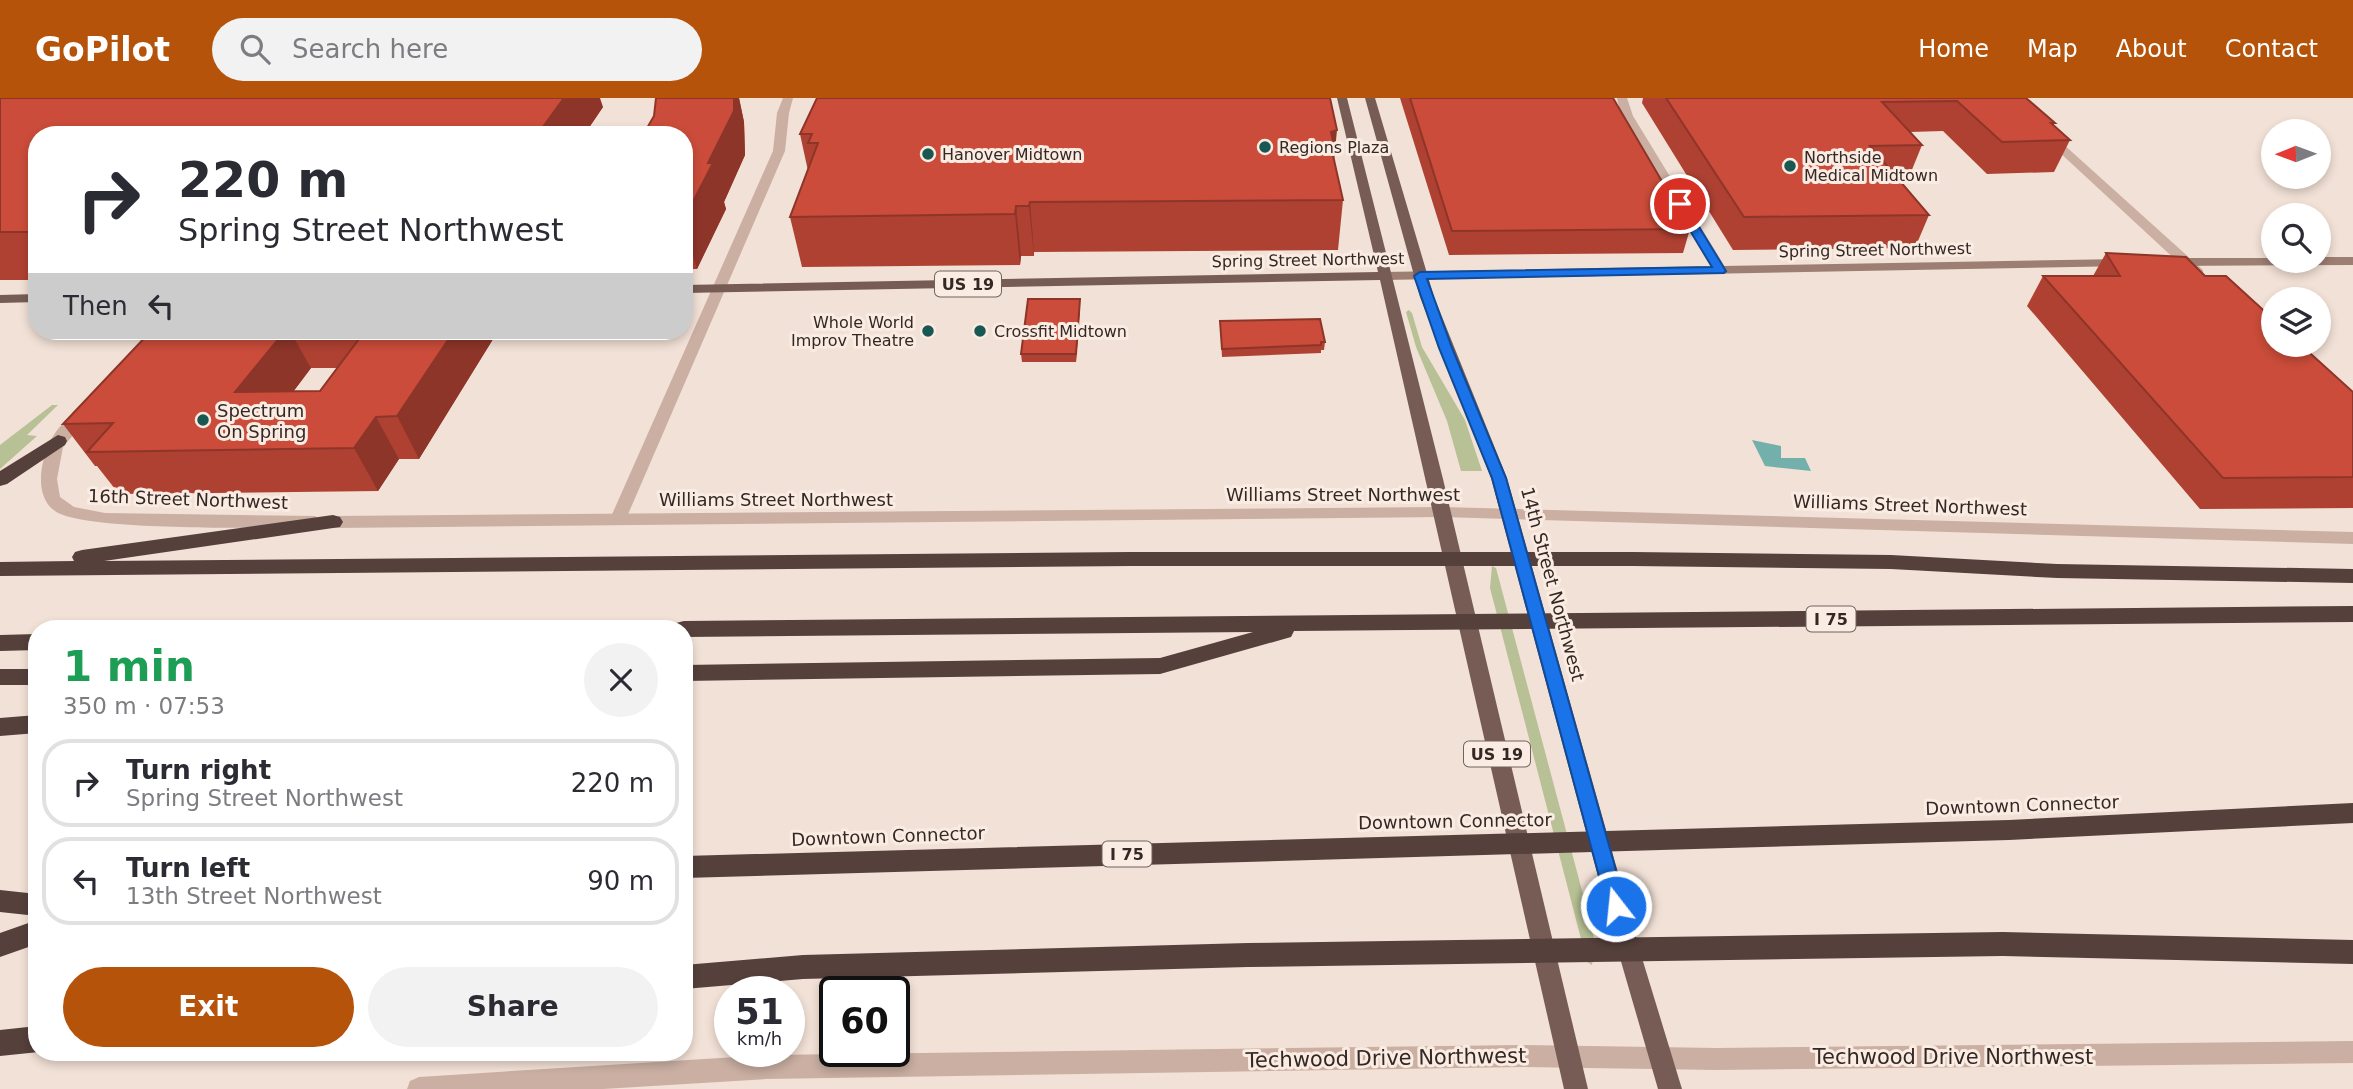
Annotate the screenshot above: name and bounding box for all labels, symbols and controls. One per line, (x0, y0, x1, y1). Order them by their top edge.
search box (212, 18, 702, 81)
text: GoPilot (35, 30, 170, 69)
icon: search (236, 30, 274, 68)
text: Search here (292, 34, 448, 64)
text: Home (1918, 35, 1989, 63)
text: Map (2027, 35, 2078, 63)
text: About (2116, 35, 2187, 63)
text: Contact (2225, 35, 2318, 63)
north arrow (2261, 119, 2331, 189)
map controls (2261, 119, 2331, 357)
place label: Regions Plaza (1279, 138, 1389, 157)
marker: Regions Plaza (1257, 139, 1273, 155)
place label: Hanover Midtown (942, 145, 1082, 164)
marker: Hanover Midtown (920, 146, 936, 162)
place label: Northside Medical Midtown (1804, 148, 1938, 185)
text: 220 m (178, 152, 348, 209)
icon: right (63, 154, 154, 245)
marker: Northside Medical Midtown (1782, 158, 1798, 174)
pin (1650, 174, 1710, 234)
icon: arrive (1661, 185, 1699, 223)
button: search (2261, 203, 2331, 273)
text: Spring Street Northwest (178, 211, 563, 249)
street label: Spring Street Northwest (1778, 239, 1972, 261)
street label: Spring Street Northwest (1211, 249, 1405, 271)
road number: US 19 (935, 272, 1001, 296)
icon: left (142, 287, 180, 325)
button: layers (2261, 287, 2331, 357)
text: Then (63, 291, 128, 321)
place label: Whole World Improv Theatre (791, 313, 914, 350)
place label: Crossfit Midtown (994, 322, 1127, 341)
marker: Whole World Improv Theatre (920, 323, 936, 339)
marker: Crossfit Midtown (972, 323, 988, 339)
place label: Spectrum On Spring (217, 400, 306, 442)
marker: Spectrum On Spring (195, 412, 211, 428)
street label: Williams Street Northwest (1226, 484, 1460, 505)
street label: 16th Street Northwest (88, 485, 288, 513)
street label: 14th Street Northwest (1517, 485, 1589, 683)
street label: Williams Street Northwest (659, 489, 893, 510)
street label: Williams Street Northwest (1793, 490, 2027, 520)
road number: I 75 (1806, 606, 1856, 632)
text: 1 min (63, 642, 195, 691)
button: close (584, 643, 658, 717)
text: 350 m · 07:53 (63, 693, 225, 719)
road number: US 19 (1464, 741, 1530, 766)
text: Turn right (126, 755, 271, 785)
icon: right (67, 764, 105, 802)
text: 220 m (571, 768, 654, 798)
text: Spring Street Northwest (126, 785, 403, 811)
street label: Downtown Connector (1925, 791, 2120, 819)
street label: Downtown Connector (1358, 809, 1553, 833)
street label: Downtown Connector (791, 822, 986, 850)
road number: I 75 (1102, 842, 1152, 866)
text: Turn left (126, 853, 250, 883)
icon: left (67, 862, 105, 900)
text: 90 m (587, 866, 654, 896)
position arrow (1579, 869, 1653, 943)
text: 13th Street Northwest (126, 883, 382, 909)
button: Exit (63, 967, 354, 1047)
button: Share (368, 967, 658, 1047)
speed limit sign: 60 (819, 976, 910, 1067)
text: 51 (735, 992, 784, 1032)
text: km/h (737, 1028, 782, 1049)
street label: Techwood Drive Northwest (1245, 1044, 1526, 1072)
street label: Techwood Drive Northwest (1812, 1045, 2093, 1069)

